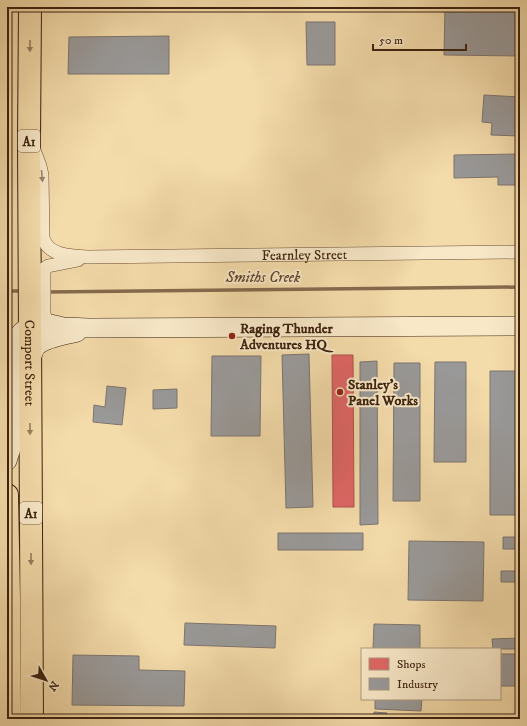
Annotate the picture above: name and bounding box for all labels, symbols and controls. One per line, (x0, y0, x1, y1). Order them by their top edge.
scale bar (373, 26, 466, 52)
text: 50 m (379, 33, 403, 48)
one-way arrow (27, 40, 33, 53)
road number: A1 (18, 130, 40, 152)
one-way arrow (38, 170, 45, 182)
street label: Fearnley Street (262, 246, 348, 265)
water label: Smiths Creek (225, 268, 301, 287)
street label: Comport Street (20, 320, 38, 407)
place label: Raging Thunder Adventures HQ (239, 320, 334, 354)
marker: Raging Thunder Adventures HQ (227, 331, 237, 341)
place label: Stanley's Panel Works (348, 376, 418, 410)
marker: Stanley's Panel Works (335, 387, 345, 397)
one-way arrow (27, 423, 33, 436)
road number: A1 (20, 502, 42, 524)
one-way arrow (28, 553, 34, 566)
legend (361, 648, 501, 700)
text: Shops (397, 657, 425, 672)
north arrow (26, 660, 66, 700)
text: Industry (397, 677, 438, 692)
text: N (45, 678, 61, 694)

